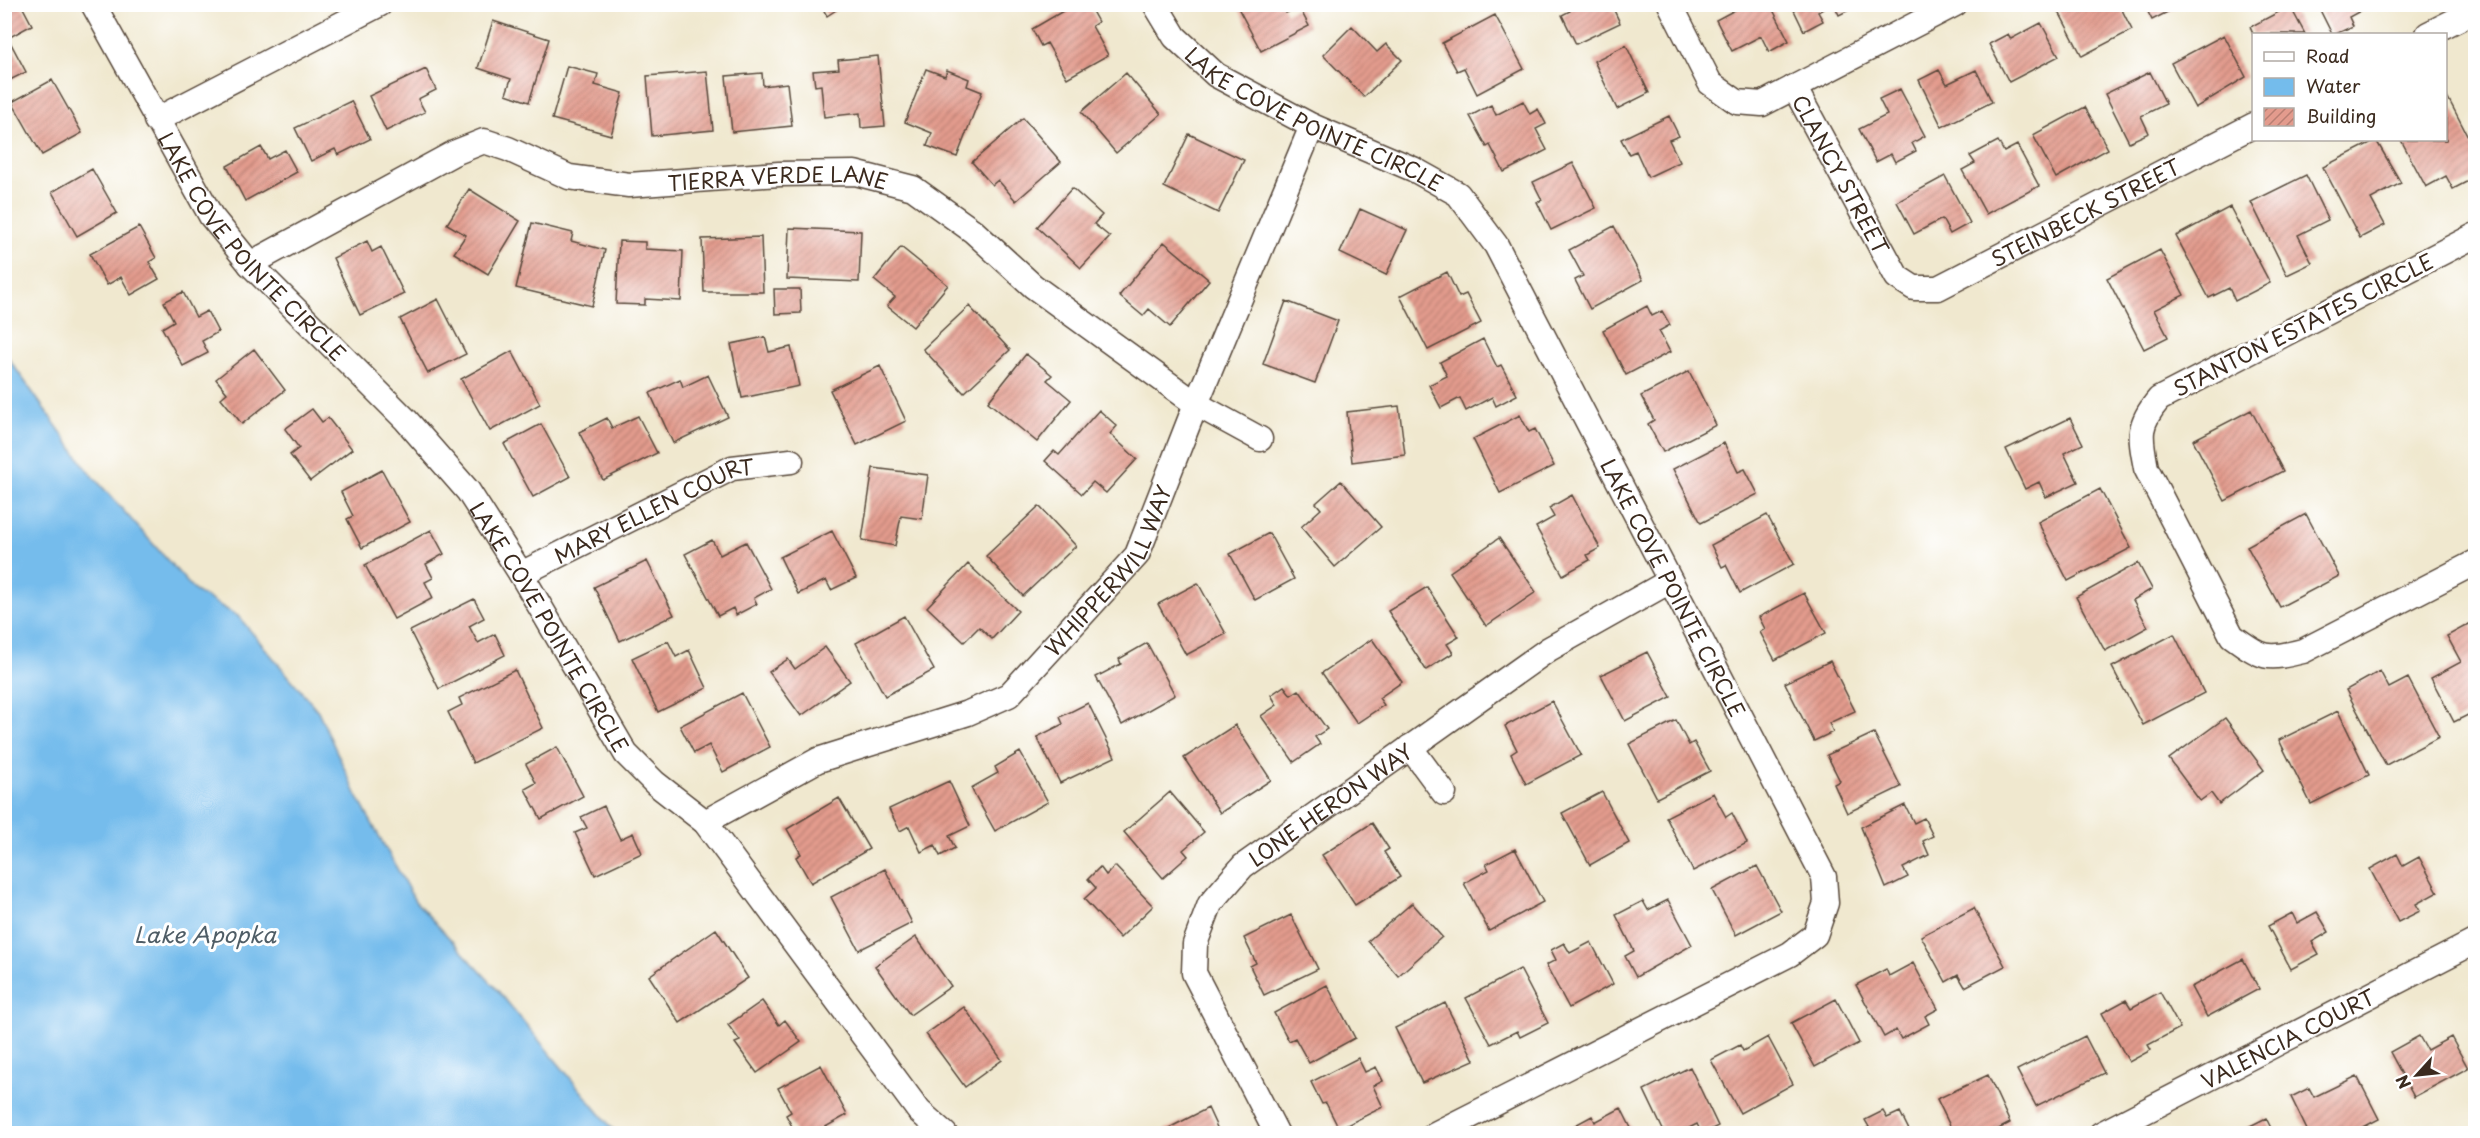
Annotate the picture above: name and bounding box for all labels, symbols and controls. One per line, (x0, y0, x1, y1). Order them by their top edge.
legend (2252, 33, 2447, 141)
street label: LAKE COVE POINTE CIRCLE (1179, 39, 1449, 199)
text: Road (2306, 42, 2350, 69)
text: Water (2306, 72, 2361, 99)
street label: CLANCY STREET (1785, 88, 1898, 260)
text: Building (2306, 102, 2376, 129)
street label: LAKE COVE POINTE CIRCLE (151, 126, 354, 368)
street label: STEINBECK STREET (1985, 150, 2186, 274)
street label: TIERRA VERDE LANE (666, 157, 892, 198)
street label: STANTON ESTATES CIRCLE (2167, 244, 2439, 404)
street label: MARY ELLEN COURT (548, 449, 756, 571)
street label: LAKE COVE POINTE CIRCLE (1593, 453, 1754, 722)
street label: WHIPPERWILL WAY (1037, 480, 1179, 663)
street label: LAKE COVE POINTE CIRCLE (463, 495, 638, 758)
street label: LONE HERON WAY (1241, 734, 1419, 874)
water label: Lake Apopka (134, 917, 277, 950)
street label: VALENCIA COURT (2195, 980, 2381, 1096)
north arrow (2387, 1045, 2447, 1105)
text: N (2389, 1071, 2416, 1093)

